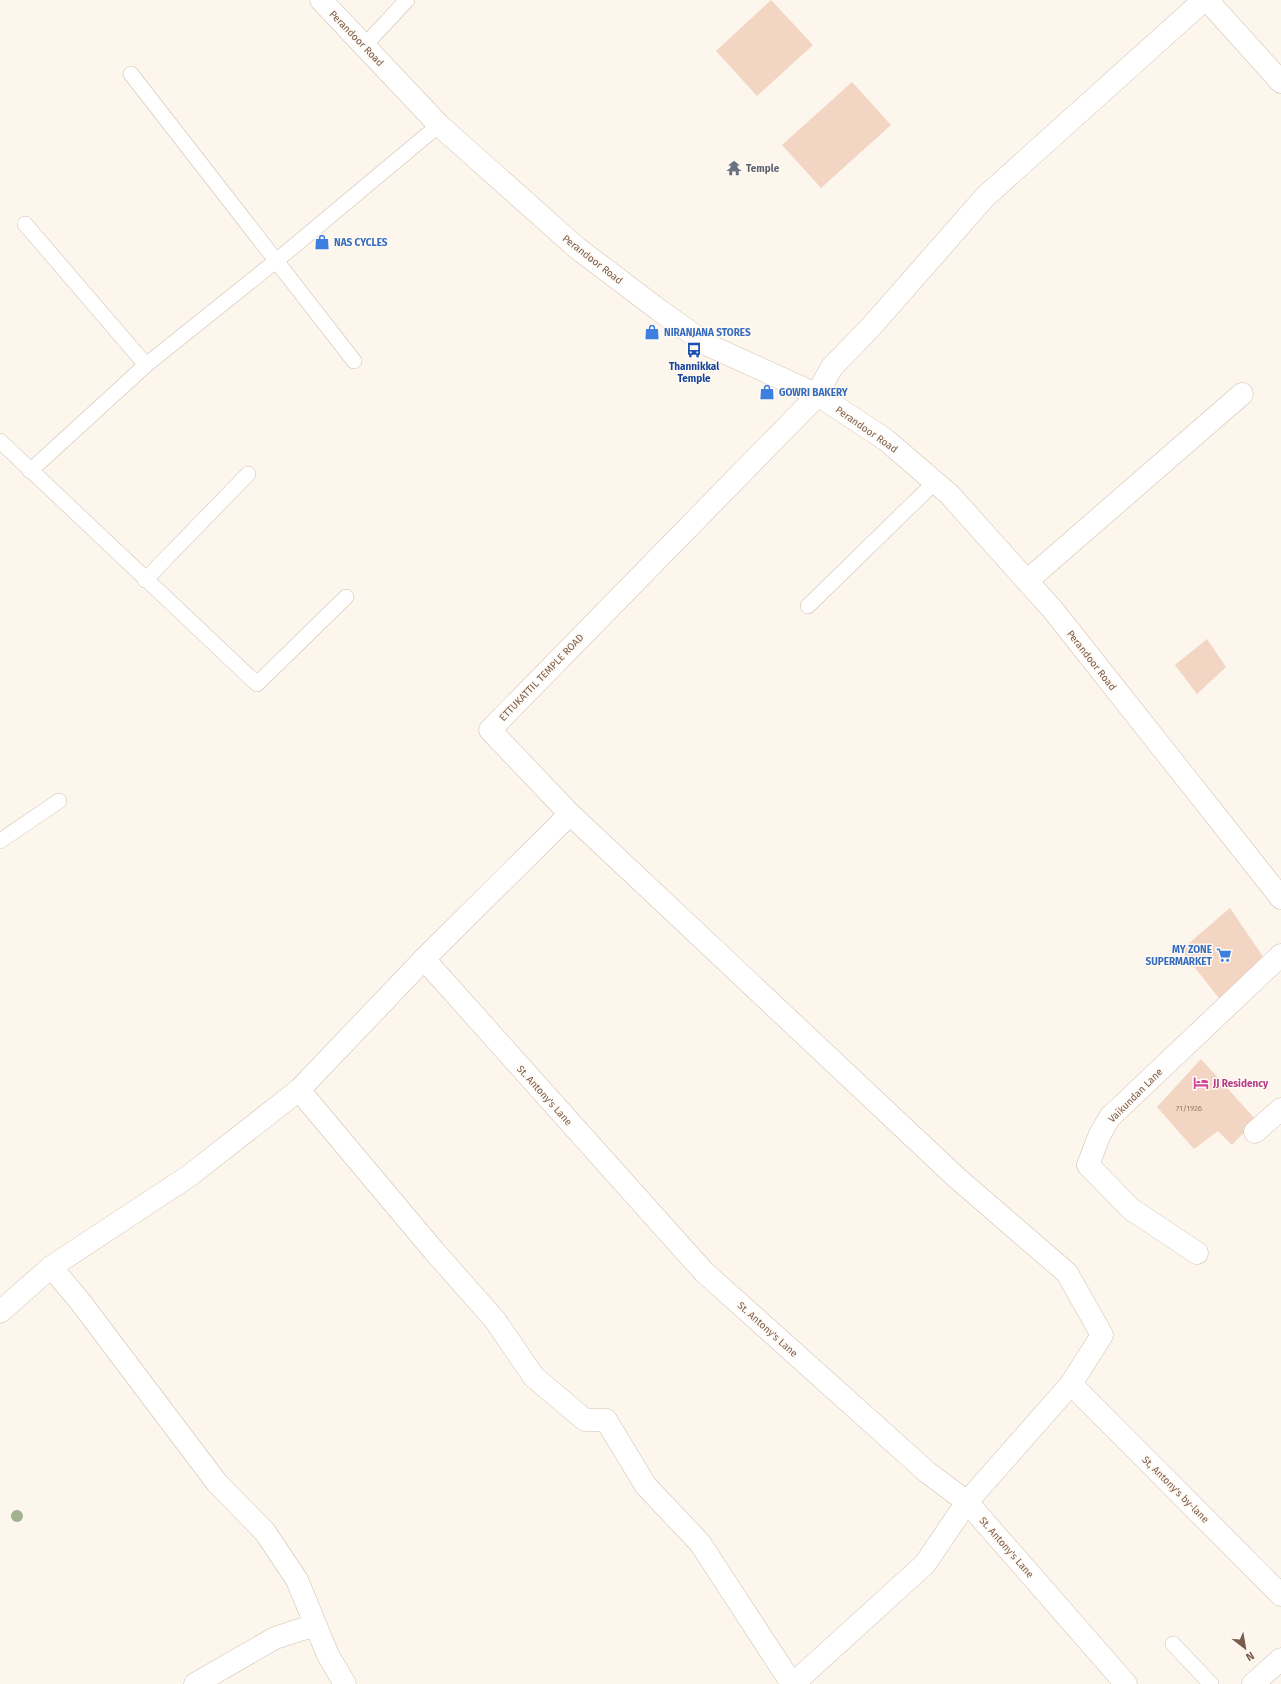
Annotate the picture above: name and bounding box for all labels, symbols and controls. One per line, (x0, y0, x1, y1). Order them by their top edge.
street label: Perandoor Road (327, 8, 386, 69)
temple icon: Temple (725, 159, 743, 177)
place label: Temple (746, 163, 780, 175)
shop icon: NAS CYCLES (313, 233, 331, 251)
street label: Perandoor Road (560, 233, 625, 287)
place label: NAS CYCLES (334, 237, 388, 249)
shop icon: NIRANJANA STORES (643, 323, 661, 341)
place label: NIRANJANA STORES (664, 327, 751, 339)
bus stop icon: Thannikkal Temple (685, 341, 703, 359)
place label: Thannikkal Temple (669, 361, 719, 385)
shop icon: GOWRI BAKERY (758, 383, 776, 401)
place label: GOWRI BAKERY (779, 387, 849, 399)
street label: Perandoor Road (833, 404, 900, 456)
street label: Perandoor Road (1064, 628, 1118, 693)
street label: ETTUKATTIL TEMPLE ROAD (497, 632, 586, 724)
place label: MY ZONE SUPERMARKET (1145, 944, 1213, 968)
supermarket icon: MY ZONE SUPERMARKET (1215, 946, 1233, 964)
street label: St. Antony's Lane (514, 1063, 574, 1128)
street label: Vaikundan Lane (1106, 1066, 1165, 1125)
hotel icon: JJ Residency (1192, 1074, 1210, 1092)
place label: JJ Residency (1212, 1078, 1269, 1090)
house number: 71/1926 (1176, 1104, 1202, 1113)
street label: St. Antony's Lane (735, 1300, 800, 1360)
street label: St, Antony's by-lane (1139, 1454, 1211, 1526)
street label: St. Antony's Lane (977, 1515, 1036, 1581)
north arrow (1225, 1628, 1265, 1668)
text: N (1243, 1649, 1256, 1664)

